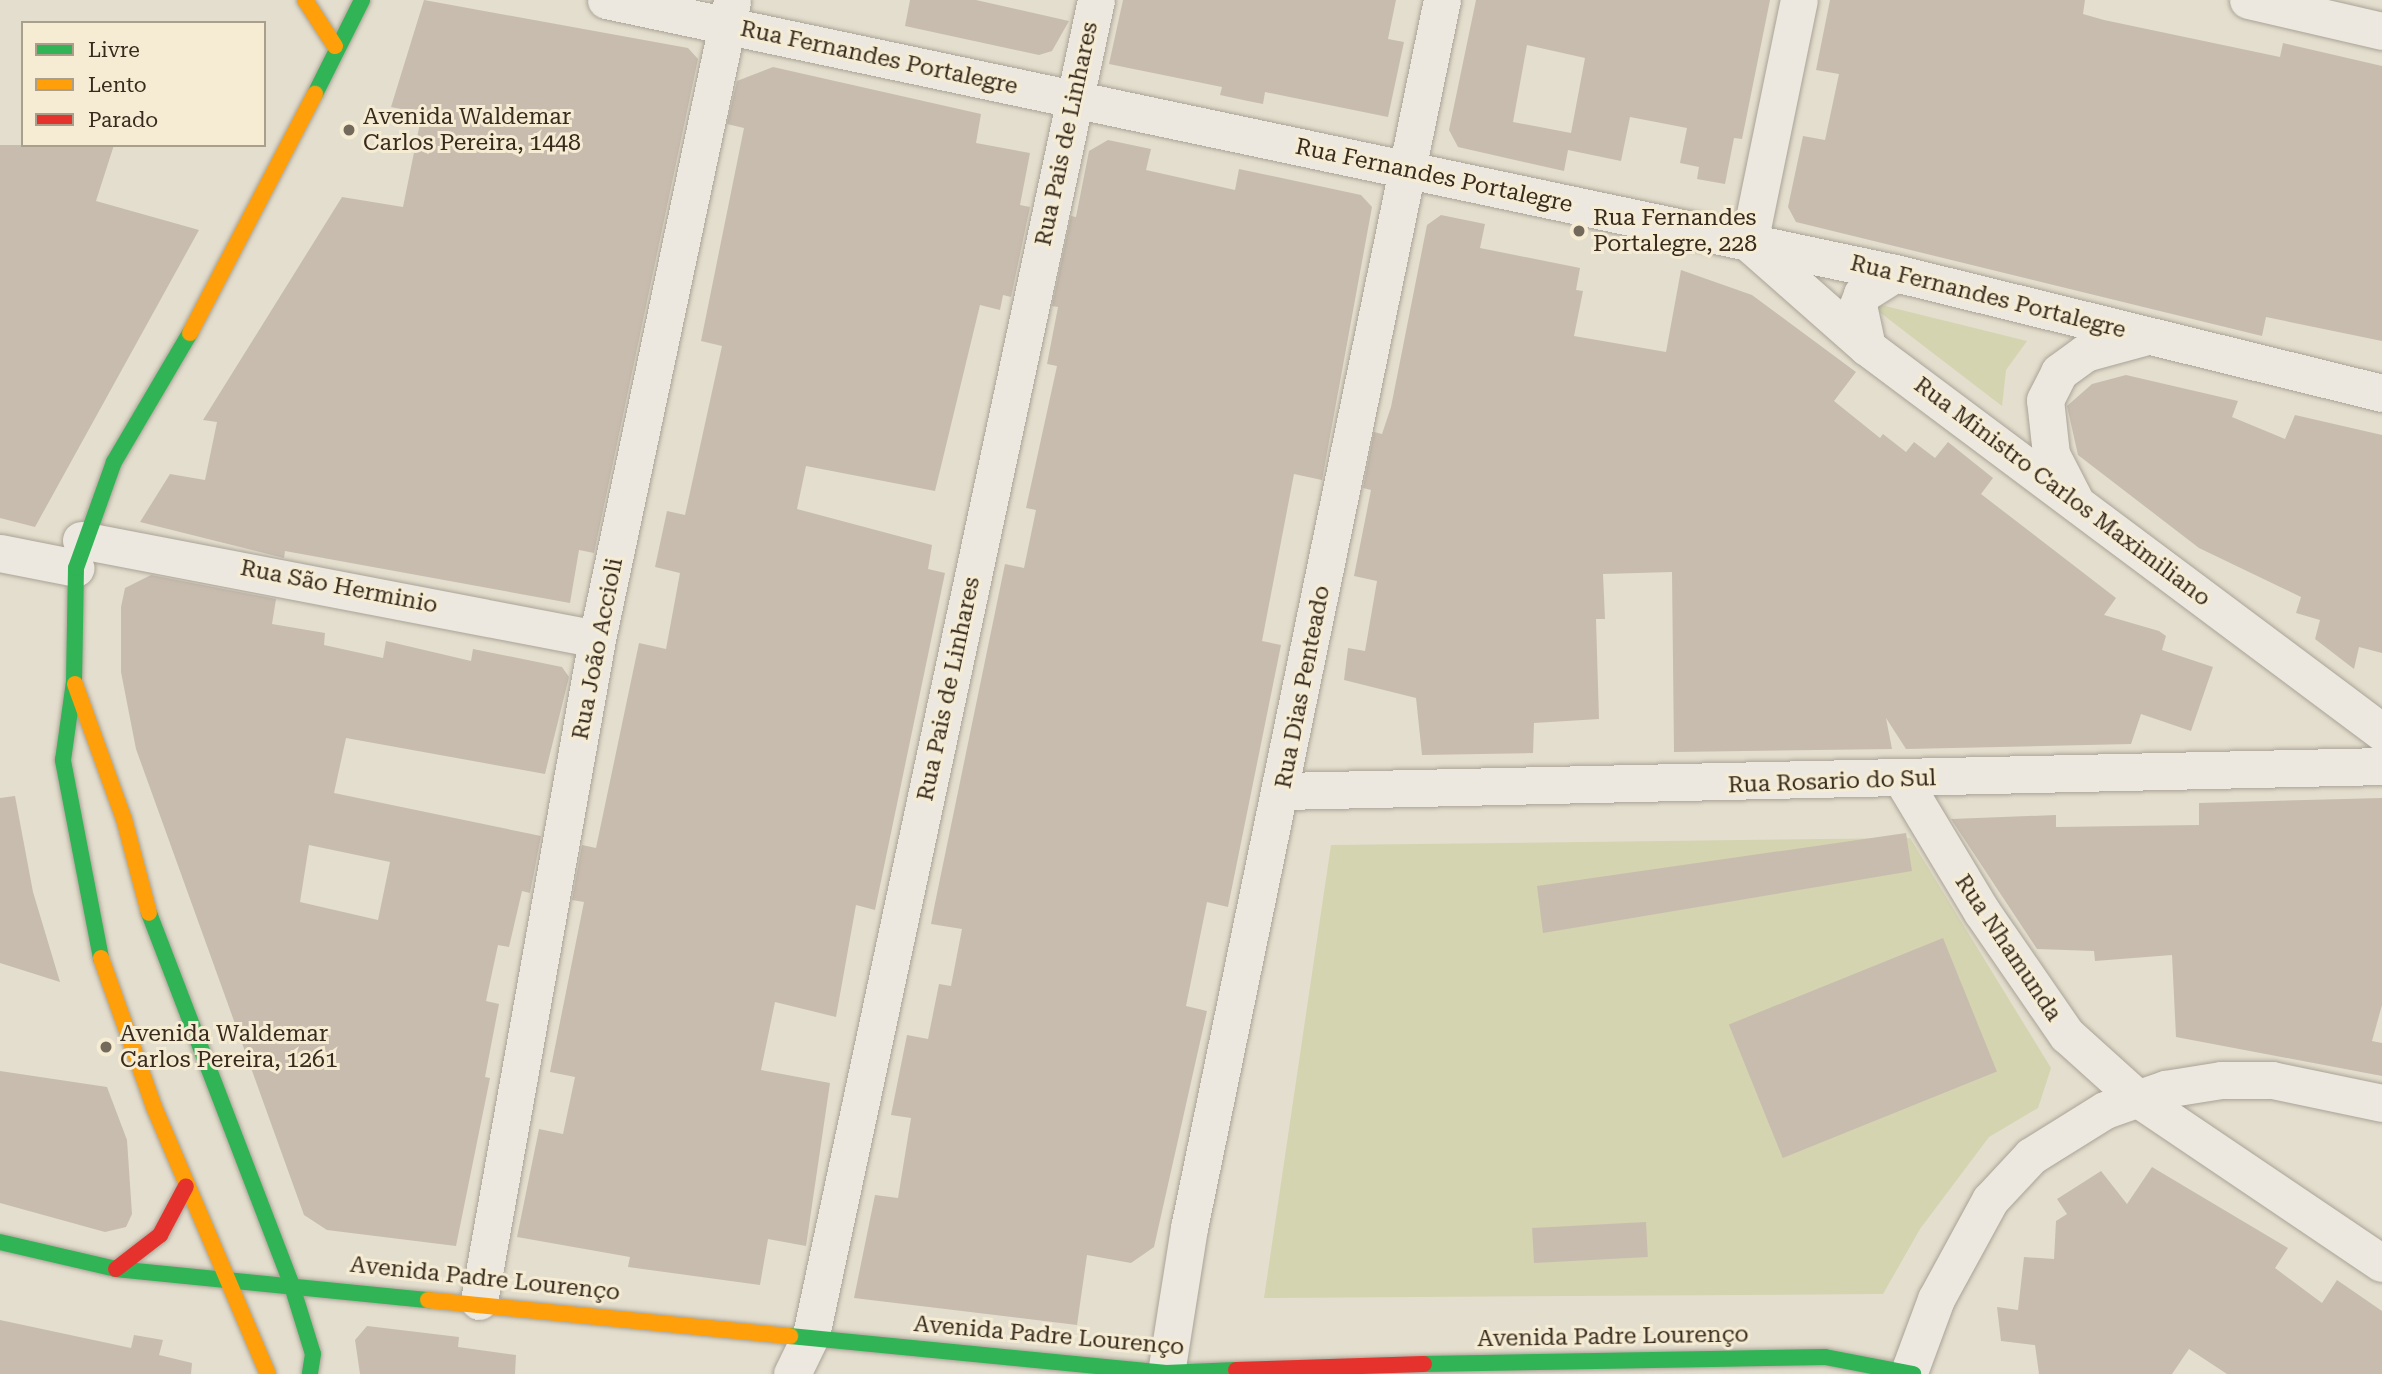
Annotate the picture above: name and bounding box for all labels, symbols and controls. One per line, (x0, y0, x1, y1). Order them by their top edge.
street label: Rua Fernandes Portalegre (738, 15, 1020, 101)
street label: Rua Pais de Linhares (1030, 19, 1104, 249)
legend (21, 21, 266, 147)
text: Livre (88, 38, 140, 62)
text: Lento (88, 73, 147, 97)
place label: Avenida Waldemar Carlos Pereira, 1448 (363, 103, 581, 157)
text: Parado (88, 108, 158, 132)
marker: Avenida Waldemar Carlos Pereira, 1448 (341, 122, 357, 138)
street label: Rua Fernandes Portalegre (1293, 133, 1575, 219)
place label: Rua Fernandes Portalegre, 228 (1593, 204, 1757, 258)
marker: Rua Fernandes Portalegre, 228 (1571, 223, 1587, 239)
street label: Rua Fernandes Portalegre (1847, 249, 2129, 345)
street label: Rua Ministro Carlos Maximiliano (1908, 371, 2216, 613)
street label: Rua São Herminio (238, 554, 440, 620)
street label: Rua João Accioli (567, 556, 629, 742)
street label: Rua Pais de Linhares (912, 574, 986, 804)
street label: Rua Dias Penteado (1270, 583, 1336, 791)
street label: Rua Rosario do Sul (1727, 765, 1937, 799)
street label: Rua Nhamunda (1949, 869, 2067, 1027)
place label: Avenida Waldemar Carlos Pereira, 1261 (120, 1020, 338, 1074)
marker: Avenida Waldemar Carlos Pereira, 1261 (98, 1039, 114, 1055)
street label: Avenida Padre Lourenço (349, 1251, 621, 1307)
street label: Avenida Padre Lourenço (913, 1310, 1185, 1362)
street label: Avenida Padre Lourenço (1477, 1321, 1749, 1353)

